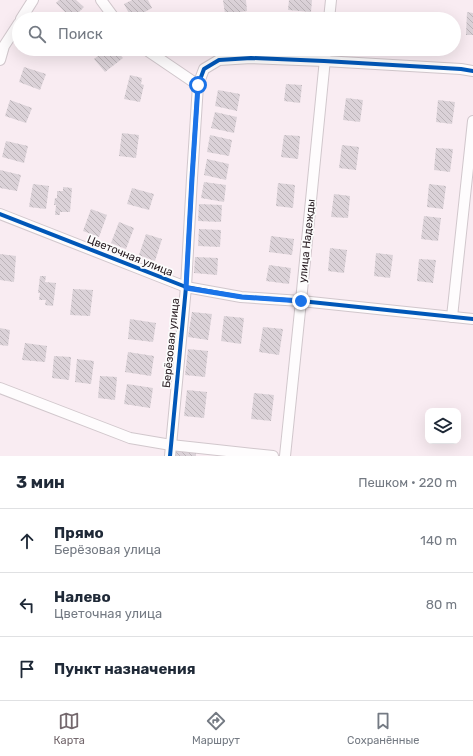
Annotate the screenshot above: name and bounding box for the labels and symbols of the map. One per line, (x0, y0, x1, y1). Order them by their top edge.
route start (189, 76, 207, 94)
street label: улица Надежды (296, 198, 318, 284)
street label: Цветочная улица (85, 233, 175, 279)
route end (292, 292, 310, 310)
street label: Берёзовая улица (160, 297, 182, 389)

